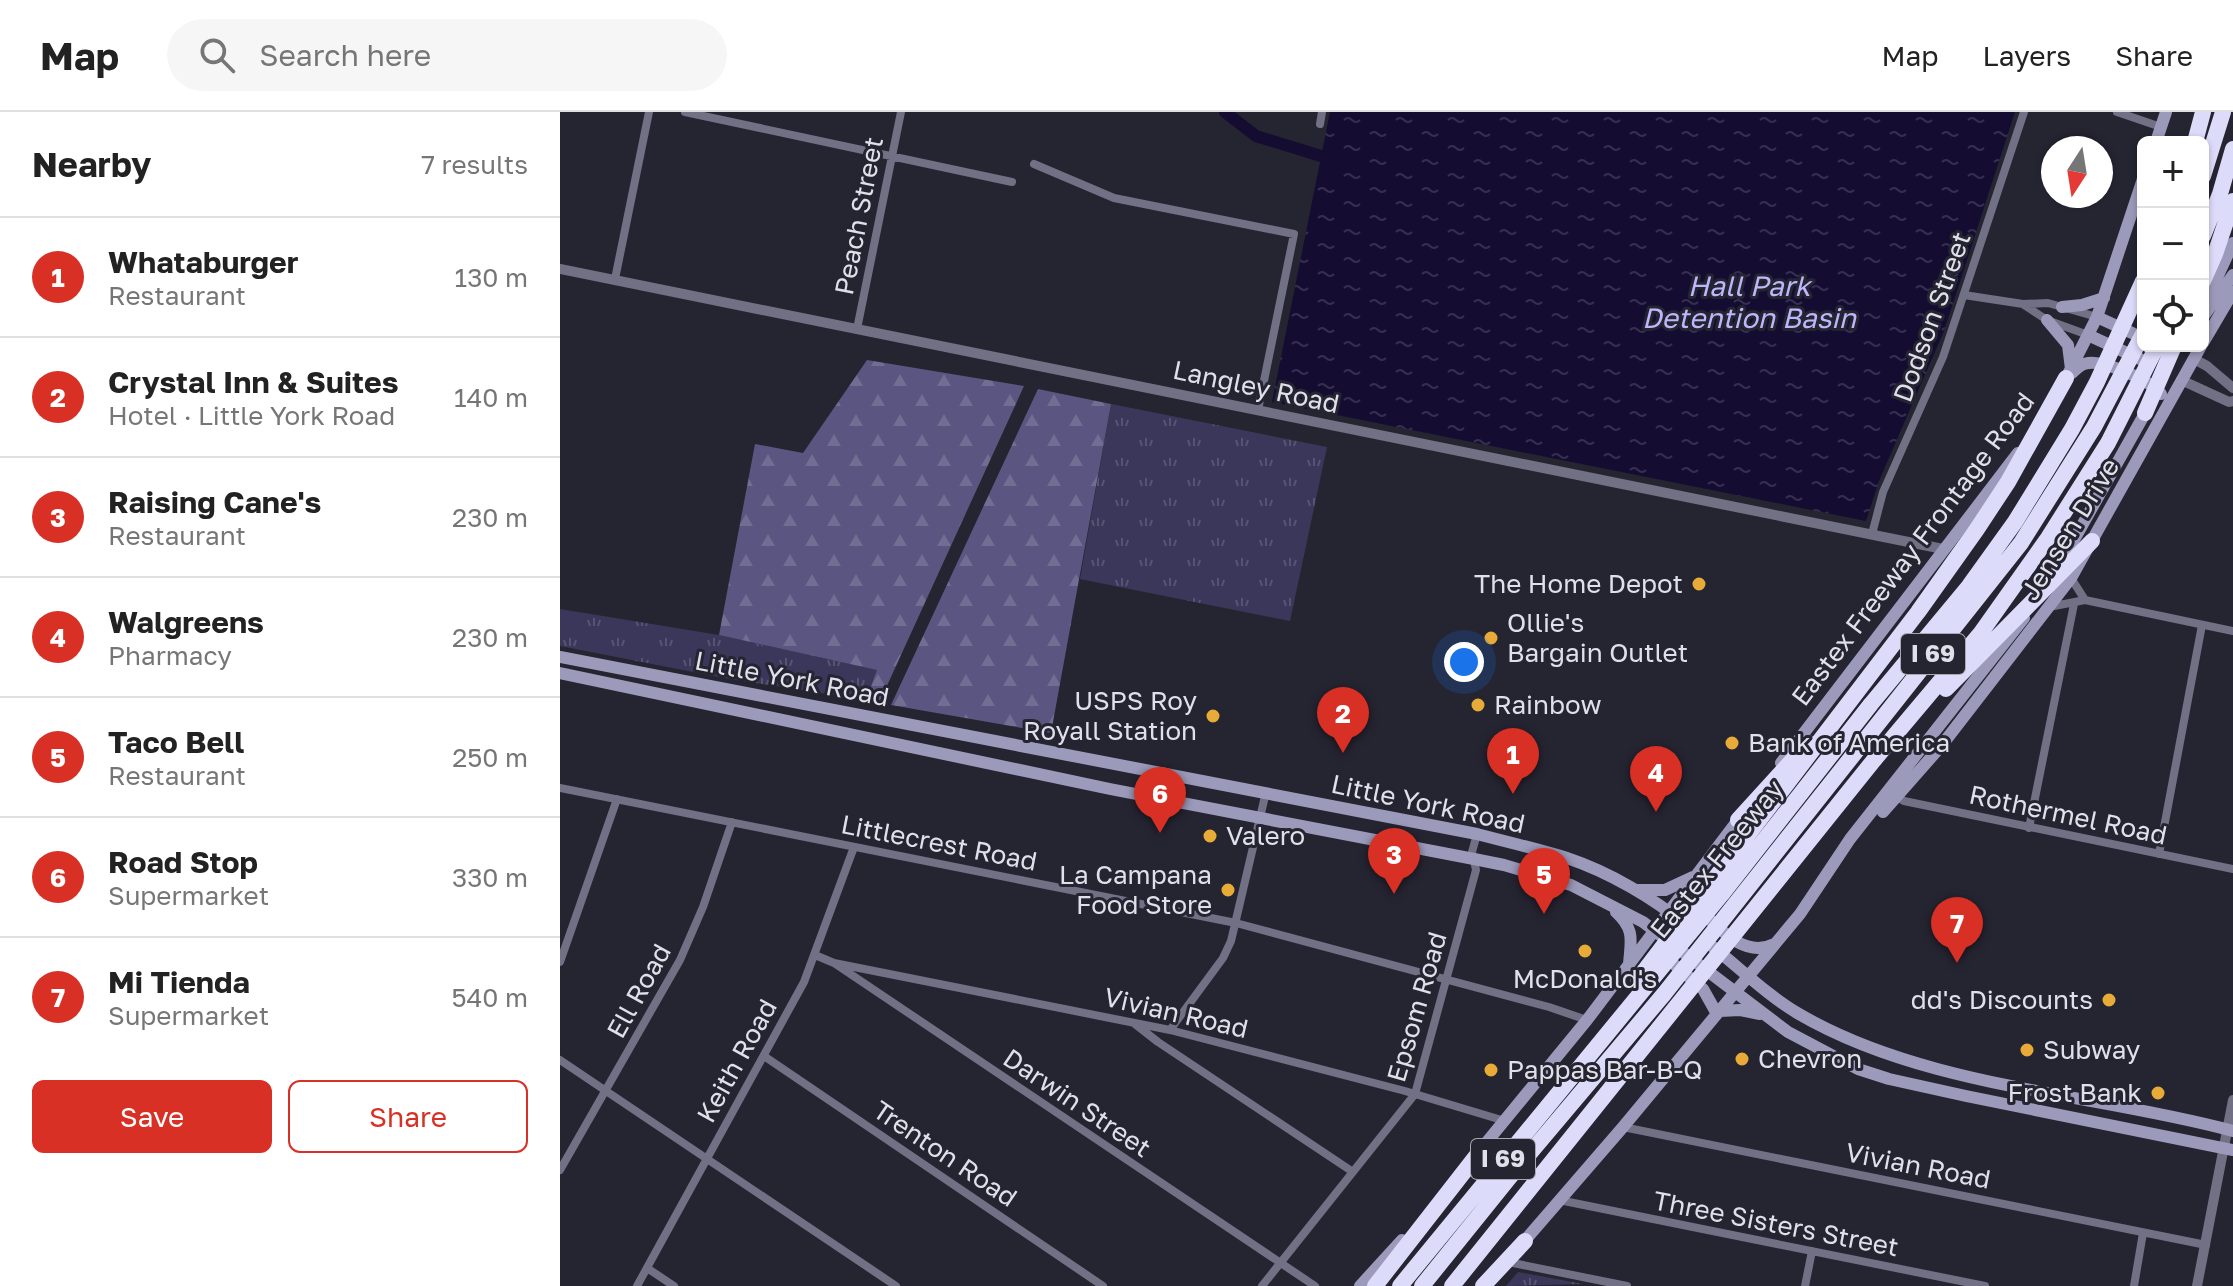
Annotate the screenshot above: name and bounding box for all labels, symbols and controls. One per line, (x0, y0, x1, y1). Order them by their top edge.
search box (167, 19, 727, 91)
text: Map (40, 33, 119, 78)
icon: search (195, 33, 239, 77)
text: Search here (259, 37, 431, 73)
text: Map (1881, 39, 1939, 72)
text: Layers (1983, 39, 2071, 72)
text: Share (2115, 39, 2193, 72)
street label: Peach Street (828, 134, 889, 297)
north arrow (2041, 136, 2113, 208)
map controls (2137, 136, 2209, 352)
button: + (2137, 136, 2209, 208)
text: Nearby (32, 144, 152, 184)
text: 7 results (421, 149, 528, 180)
button: − (2137, 208, 2209, 280)
street label: Dodson Street (1886, 228, 1977, 406)
text: Whataburger (108, 244, 298, 280)
text: 1 (51, 262, 65, 293)
text: 130 m (455, 262, 528, 293)
water label: Hall Park Detention Basin (1642, 269, 1858, 334)
text: Restaurant (108, 280, 246, 311)
button: locate (2137, 280, 2209, 352)
street label: Langley Road (1170, 354, 1342, 419)
text: Crystal Inn & Suites (108, 364, 399, 400)
text: 2 (50, 382, 66, 413)
text: 140 m (454, 382, 528, 413)
street label: Eastex Freeway Frontage Road (1785, 386, 2040, 711)
text: Hotel · Little York Road (108, 400, 395, 431)
street label: Jensen Drive (2014, 452, 2125, 605)
text: Raising Cane's (108, 484, 321, 520)
text: 3 (50, 502, 66, 533)
text: 230 m (452, 502, 528, 533)
text: Restaurant (108, 520, 246, 551)
place label: The Home Depot (1474, 568, 1683, 599)
marker: The Home Depot (1690, 575, 1708, 593)
text: Walgreens (108, 604, 264, 640)
place label: Ollie's Bargain Outlet (1507, 607, 1688, 668)
text: 4 (50, 622, 66, 653)
text: 230 m (452, 622, 528, 653)
marker: Ollie's Bargain Outlet (1482, 629, 1500, 647)
road number: I 69 (1901, 634, 1965, 674)
text: Pharmacy (108, 640, 232, 671)
your location (1444, 642, 1484, 682)
street label: Little York Road (692, 644, 892, 713)
place label: USPS Roy Royall Station (1023, 685, 1197, 746)
pin: 2 (1317, 687, 1369, 753)
place label: Rainbow (1494, 689, 1601, 720)
marker: Rainbow (1469, 696, 1487, 714)
marker: USPS Roy Royall Station (1204, 707, 1222, 725)
text: Taco Bell (108, 724, 244, 760)
place label: Bank of America (1748, 727, 1950, 758)
pin: 1 (1487, 728, 1539, 794)
marker: Bank of America (1723, 734, 1741, 752)
text: 5 (50, 742, 66, 773)
text: 250 m (452, 742, 528, 773)
pin: 4 (1630, 746, 1682, 812)
text: Restaurant (108, 760, 246, 791)
pin: 6 (1134, 767, 1186, 833)
street label: Little York Road (1328, 768, 1528, 839)
street label: Eastex Freeway (1643, 773, 1790, 944)
street label: Rothermel Road (1966, 778, 2170, 851)
street label: Littlecrest Road (838, 808, 1040, 877)
place label: Valero (1226, 820, 1305, 851)
marker: Valero (1201, 827, 1219, 845)
pin: 3 (1368, 828, 1420, 894)
text: Road Stop (108, 844, 258, 880)
pin: 5 (1518, 848, 1570, 914)
place label: La Campana Food Store (1059, 859, 1212, 920)
text: 6 (50, 862, 66, 893)
text: 330 m (452, 862, 528, 893)
text: Supermarket (108, 880, 269, 911)
marker: La Campana Food Store (1219, 881, 1237, 899)
pin: 7 (1931, 897, 1983, 963)
street label: Epsom Road (1380, 928, 1453, 1085)
street label: Ell Road (600, 938, 677, 1043)
marker: McDonald's (1576, 942, 1594, 960)
place label: McDonald's (1513, 963, 1657, 994)
text: Mi Tienda (108, 964, 250, 1000)
street label: Vivian Road (1101, 981, 1251, 1044)
text: 7 (51, 982, 65, 1013)
text: 540 m (451, 982, 528, 1013)
place label: dd's Discounts (1911, 984, 2093, 1015)
marker: dd's Discounts (2100, 991, 2118, 1009)
street label: Keith Road (690, 994, 783, 1128)
text: Supermarket (108, 1000, 269, 1031)
place label: Subway (2043, 1034, 2141, 1065)
marker: Subway (2018, 1041, 2036, 1059)
street label: Darwin Street (998, 1042, 1157, 1163)
place label: Chevron (1758, 1043, 1862, 1074)
marker: Chevron (1733, 1050, 1751, 1068)
place label: Pappas Bar-B-Q (1507, 1054, 1703, 1085)
marker: Pappas Bar-B-Q (1482, 1061, 1500, 1079)
place label: Frost Bank (2008, 1077, 2142, 1108)
button: Save (32, 1080, 272, 1153)
button: Share (288, 1080, 528, 1153)
marker: Frost Bank (2149, 1084, 2167, 1102)
street label: Trenton Road (868, 1094, 1023, 1213)
street label: Vivian Road (1843, 1136, 1993, 1195)
road number: I 69 (1471, 1139, 1535, 1179)
street label: Three Sisters Street (1651, 1185, 1901, 1262)

